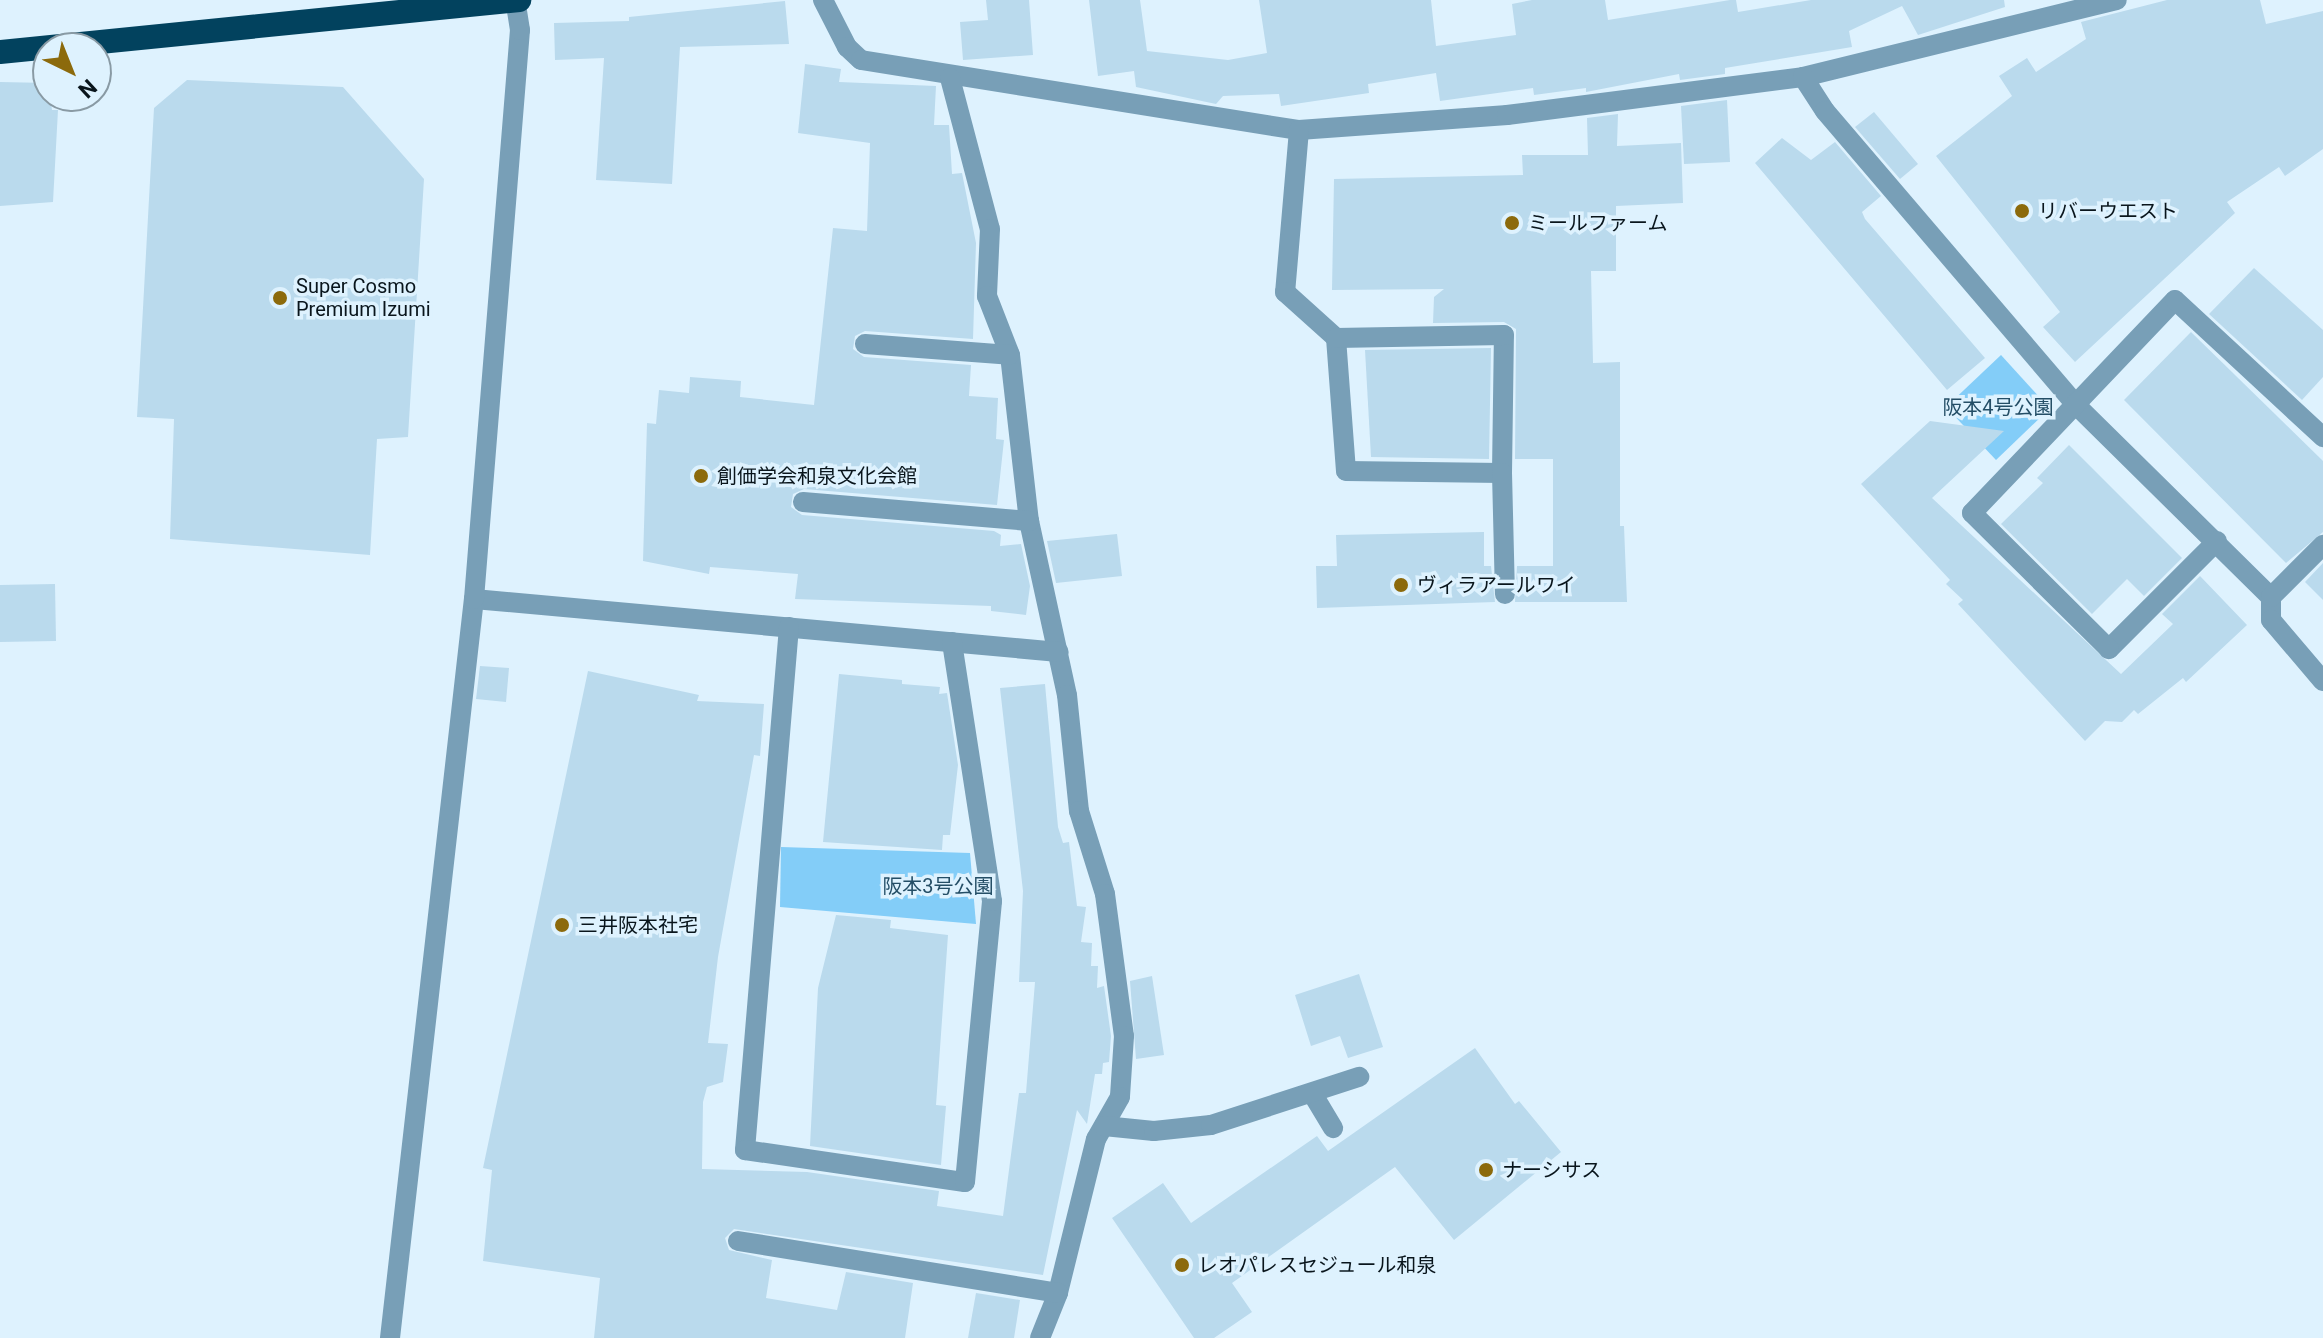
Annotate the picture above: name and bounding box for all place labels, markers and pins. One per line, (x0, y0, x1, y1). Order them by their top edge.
place label: リバーウエスト (2038, 199, 2178, 223)
marker: リバーウエスト (2013, 202, 2031, 220)
place label: ミールファーム (1528, 211, 1668, 235)
marker: ミールファーム (1503, 214, 1521, 232)
place label: Super Cosmo Premium Izumi (296, 274, 431, 321)
marker: Super Cosmo Premium Izumi (271, 289, 289, 307)
place label: 創価学会和泉文化会館 (717, 464, 917, 488)
marker: 創価学会和泉文化会館 (692, 467, 710, 485)
place label: ヴィラアールワイ (1417, 573, 1576, 597)
marker: ヴィラアールワイ (1392, 576, 1410, 594)
place label: 三井阪本社宅 (578, 913, 698, 937)
marker: 三井阪本社宅 (553, 916, 571, 934)
place label: ナーシサス (1502, 1158, 1602, 1182)
marker: ナーシサス (1477, 1161, 1495, 1179)
place label: レオパレスセジュール和泉 (1198, 1253, 1438, 1277)
marker: レオパレスセジュール和泉 (1173, 1256, 1191, 1274)

